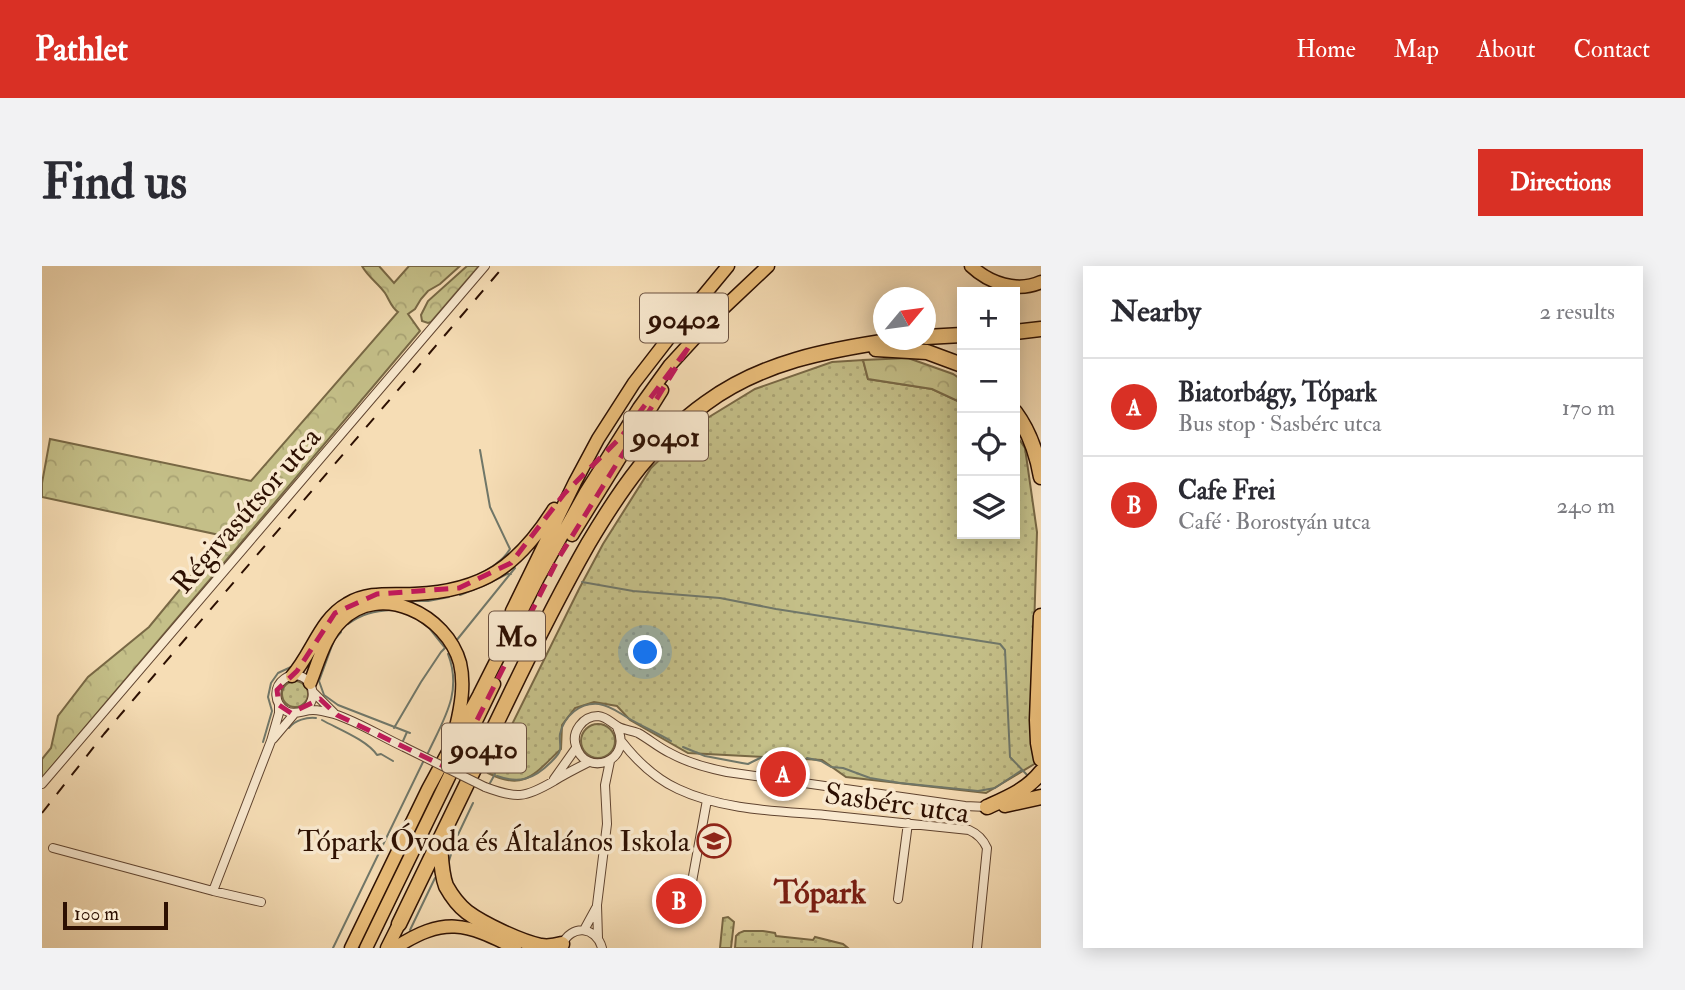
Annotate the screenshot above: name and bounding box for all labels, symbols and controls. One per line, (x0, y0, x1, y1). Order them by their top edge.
text: Pathlet (35, 29, 128, 70)
text: Home (1296, 34, 1356, 65)
text: Map (1394, 34, 1439, 65)
text: About (1477, 34, 1536, 65)
text: Contact (1574, 34, 1650, 65)
button: Directions (1478, 149, 1643, 216)
text: Find us (42, 152, 187, 213)
north arrow (873, 287, 936, 350)
map controls (957, 287, 1020, 539)
button: + (957, 287, 1020, 350)
text: Nearby (1111, 293, 1201, 330)
road number: 90402 (640, 294, 728, 342)
text: 2 results (1540, 297, 1615, 326)
button: − (957, 350, 1020, 413)
text: Biatorbágy, Tópark (1178, 377, 1377, 409)
text: A (1127, 393, 1141, 422)
text: 170 m (1562, 393, 1615, 422)
text: Bus stop · Sasbérc utca (1178, 409, 1381, 438)
road number: 90401 (624, 412, 708, 460)
button: locate (957, 413, 1020, 476)
street label: Régivasútsor utca (164, 419, 329, 601)
text: Cafe Frei (1178, 475, 1275, 507)
button: layers (957, 476, 1020, 539)
text: B (1126, 491, 1142, 520)
text: 240 m (1556, 491, 1615, 520)
text: Café · Borostyán utca (1178, 507, 1371, 536)
road number: M0 (489, 612, 545, 660)
your location (628, 635, 662, 669)
road number: 90410 (442, 724, 526, 772)
pin: A (760, 748, 806, 800)
street label: Sasbérc utca (822, 775, 972, 832)
place label: Tópark Óvoda és Általános Iskola (297, 822, 691, 860)
school or university icon: Tópark Óvoda és Általános Iskola (695, 822, 733, 860)
district label: Tópark (773, 873, 867, 913)
pin: B (656, 875, 702, 927)
scale bar (63, 899, 168, 931)
text: 100 m (74, 902, 119, 926)

